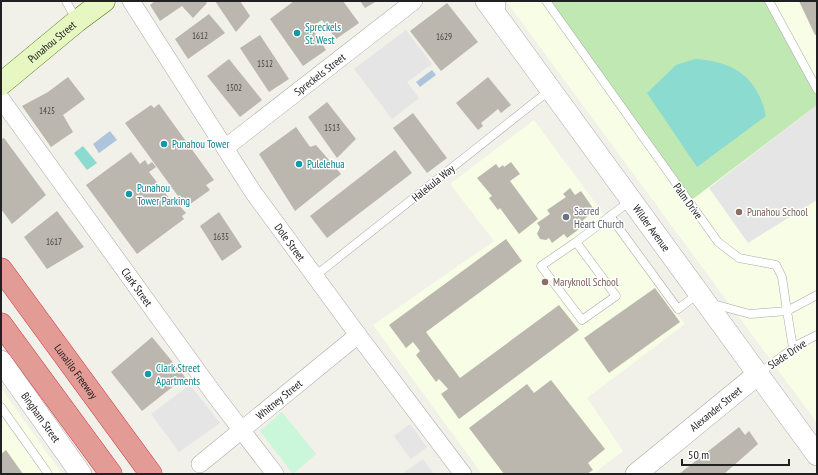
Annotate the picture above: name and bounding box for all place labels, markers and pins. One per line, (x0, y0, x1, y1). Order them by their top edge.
place label: Spreckels St. West (305, 20, 341, 47)
marker: Spreckels St. West (292, 28, 302, 38)
place label: Punahou Tower (172, 137, 229, 151)
marker: Punahou Tower (159, 139, 169, 149)
place label: Pulelehua (307, 157, 345, 171)
marker: Pulelehua (294, 159, 304, 169)
place label: Punahou Tower Parking (137, 181, 190, 208)
marker: Punahou Tower Parking (124, 189, 134, 199)
place label: Sacred Heart Church (574, 204, 624, 231)
place label: Punahou School (747, 205, 808, 219)
marker: Punahou School (734, 207, 744, 217)
marker: Sacred Heart Church (561, 212, 571, 222)
place label: Maryknoll School (553, 275, 619, 289)
marker: Maryknoll School (540, 277, 550, 287)
place label: Clark Street Apartments (156, 361, 200, 388)
marker: Clark Street Apartments (143, 369, 153, 379)

